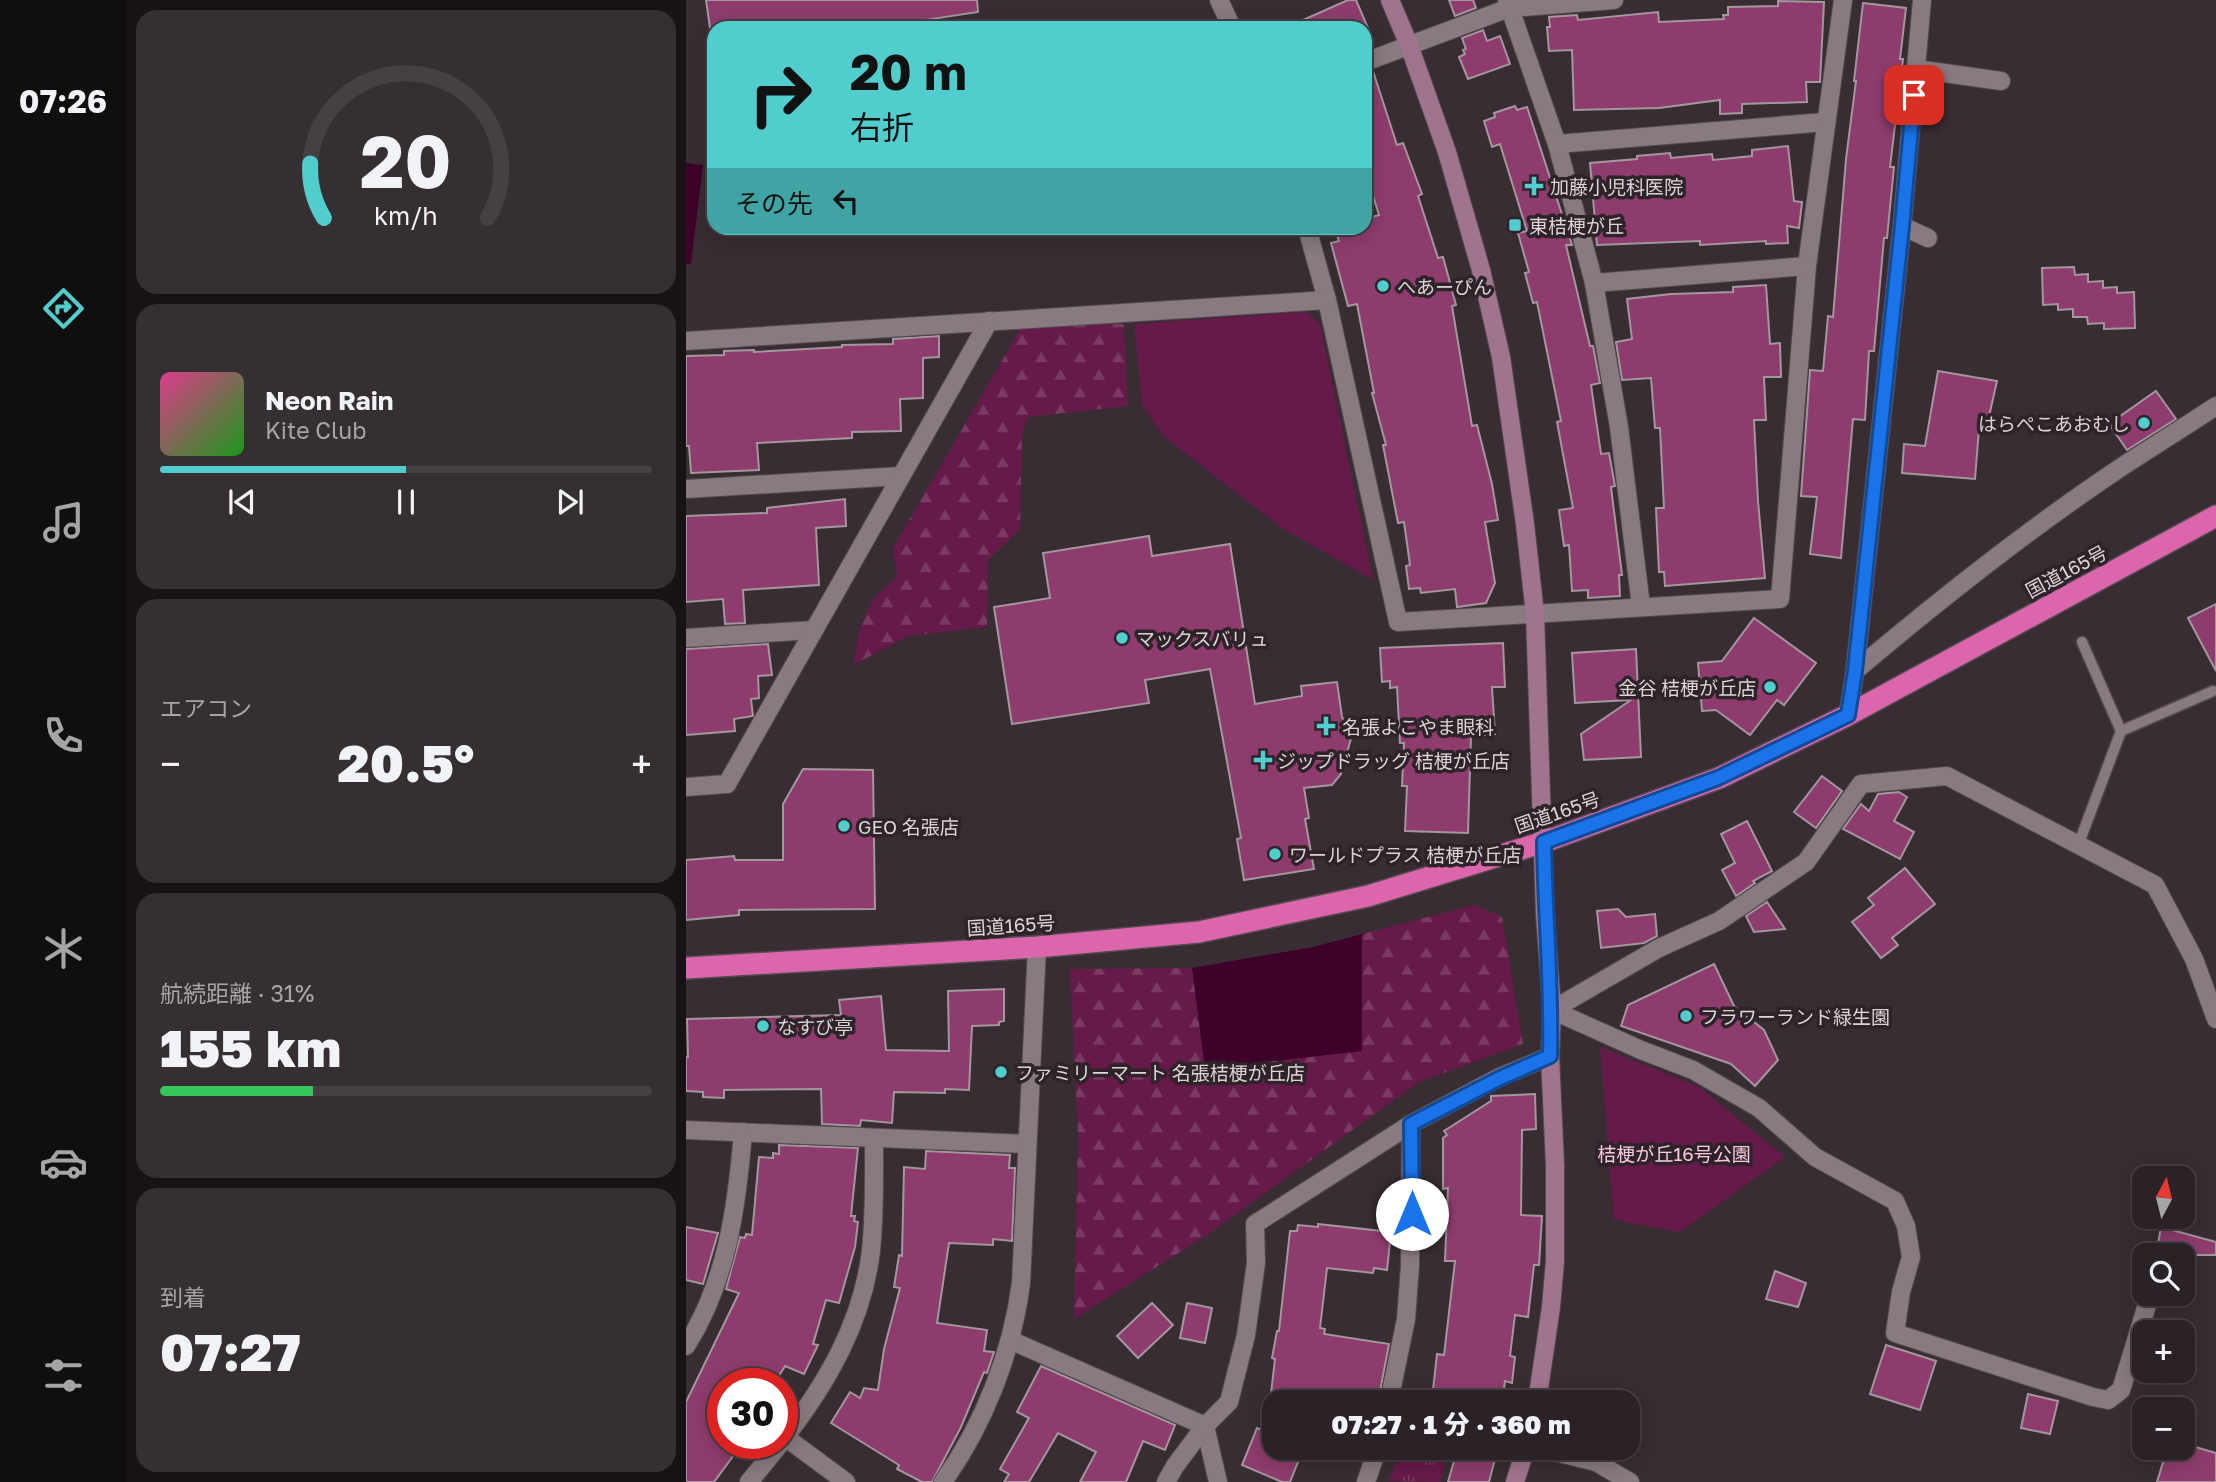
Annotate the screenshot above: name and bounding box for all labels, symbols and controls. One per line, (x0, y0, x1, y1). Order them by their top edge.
text: 20 m (850, 42, 967, 101)
icon: right (735, 49, 826, 140)
pin (1884, 65, 1944, 125)
icon: arrive (1895, 76, 1933, 114)
text: 07:26 (19, 82, 107, 120)
text: 右折 (850, 108, 914, 146)
text: 20 (360, 118, 452, 205)
place label: 加藤小児科医院 (1550, 175, 1683, 198)
marker: 加藤小児科医院 (1524, 176, 1544, 196)
icon: left (827, 182, 865, 220)
text: その先 (735, 188, 813, 219)
text: km/h (374, 200, 438, 231)
place label: 東桔梗が丘 (1529, 214, 1624, 237)
marker: 東桔梗が丘 (1507, 217, 1523, 233)
place label: へあーぴん (1397, 275, 1492, 298)
marker: へあーぴん (1375, 278, 1391, 294)
icon: directions (39, 284, 88, 333)
text: Neon Rain (265, 385, 394, 416)
place label: はらぺこあおむし (1978, 412, 2130, 435)
marker: はらぺこあおむし (2136, 415, 2152, 431)
text: Kite Club (265, 416, 366, 444)
icon: previous (223, 483, 261, 521)
icon: pause (387, 483, 425, 521)
icon: next (551, 483, 589, 521)
icon: music (39, 498, 88, 547)
street label: 国道165号 (2021, 540, 2111, 602)
place label: マックスバリュ (1136, 627, 1268, 650)
marker: マックスバリュ (1114, 630, 1130, 646)
place label: 金谷 桔梗が丘店 (1618, 676, 1756, 699)
marker: 金谷 桔梗が丘店 (1762, 679, 1778, 695)
text: エアコン (160, 694, 252, 722)
icon: phone (39, 711, 88, 760)
place label: 名張よこやま眼科 (1342, 715, 1494, 738)
marker: 名張よこやま眼科 (1316, 716, 1336, 736)
text: 20.5° (338, 731, 474, 793)
text: − (160, 741, 181, 786)
text: + (631, 741, 652, 786)
place label: ジップドラッグ 桔梗が丘店 (1277, 749, 1510, 772)
marker: ジップドラッグ 桔梗が丘店 (1255, 752, 1271, 768)
street label: 国道165号 (1511, 787, 1603, 837)
place label: GEO 名張店 (858, 815, 959, 838)
marker: GEO 名張店 (836, 818, 852, 834)
place label: ワールドプラス 桔梗が丘店 (1289, 843, 1521, 866)
marker: ワールドプラス 桔梗が丘店 (1267, 846, 1283, 862)
street label: 国道165号 (966, 910, 1056, 940)
icon: climate (39, 924, 88, 973)
text: 航続距離 · 31% (160, 979, 314, 1007)
place label: フラワーランド緑生園 (1700, 1005, 1890, 1028)
marker: フラワーランド緑生園 (1678, 1008, 1694, 1024)
place label: なすび亭 (777, 1015, 853, 1038)
text: 155 km (160, 1016, 341, 1078)
marker: なすび亭 (755, 1018, 771, 1034)
place label: ファミリーマート 名張桔梗が丘店 (1015, 1061, 1305, 1084)
marker: ファミリーマート 名張桔梗が丘店 (993, 1064, 1009, 1080)
icon: car (39, 1138, 88, 1187)
park label: 桔梗が丘16号公園 (1597, 1142, 1751, 1165)
north arrow (2132, 1166, 2194, 1228)
map controls (2132, 1166, 2195, 1460)
position arrow (1375, 1177, 1449, 1251)
button: search (2132, 1243, 2195, 1306)
text: 到着 (160, 1283, 206, 1311)
text: 07:27 (160, 1320, 301, 1382)
button: + (2132, 1320, 2195, 1383)
icon: filters (39, 1351, 88, 1400)
speed limit sign: 30 (707, 1368, 798, 1459)
button: − (2132, 1397, 2195, 1460)
text: 07:27 · 1 分 · 360 m (1331, 1409, 1571, 1440)

